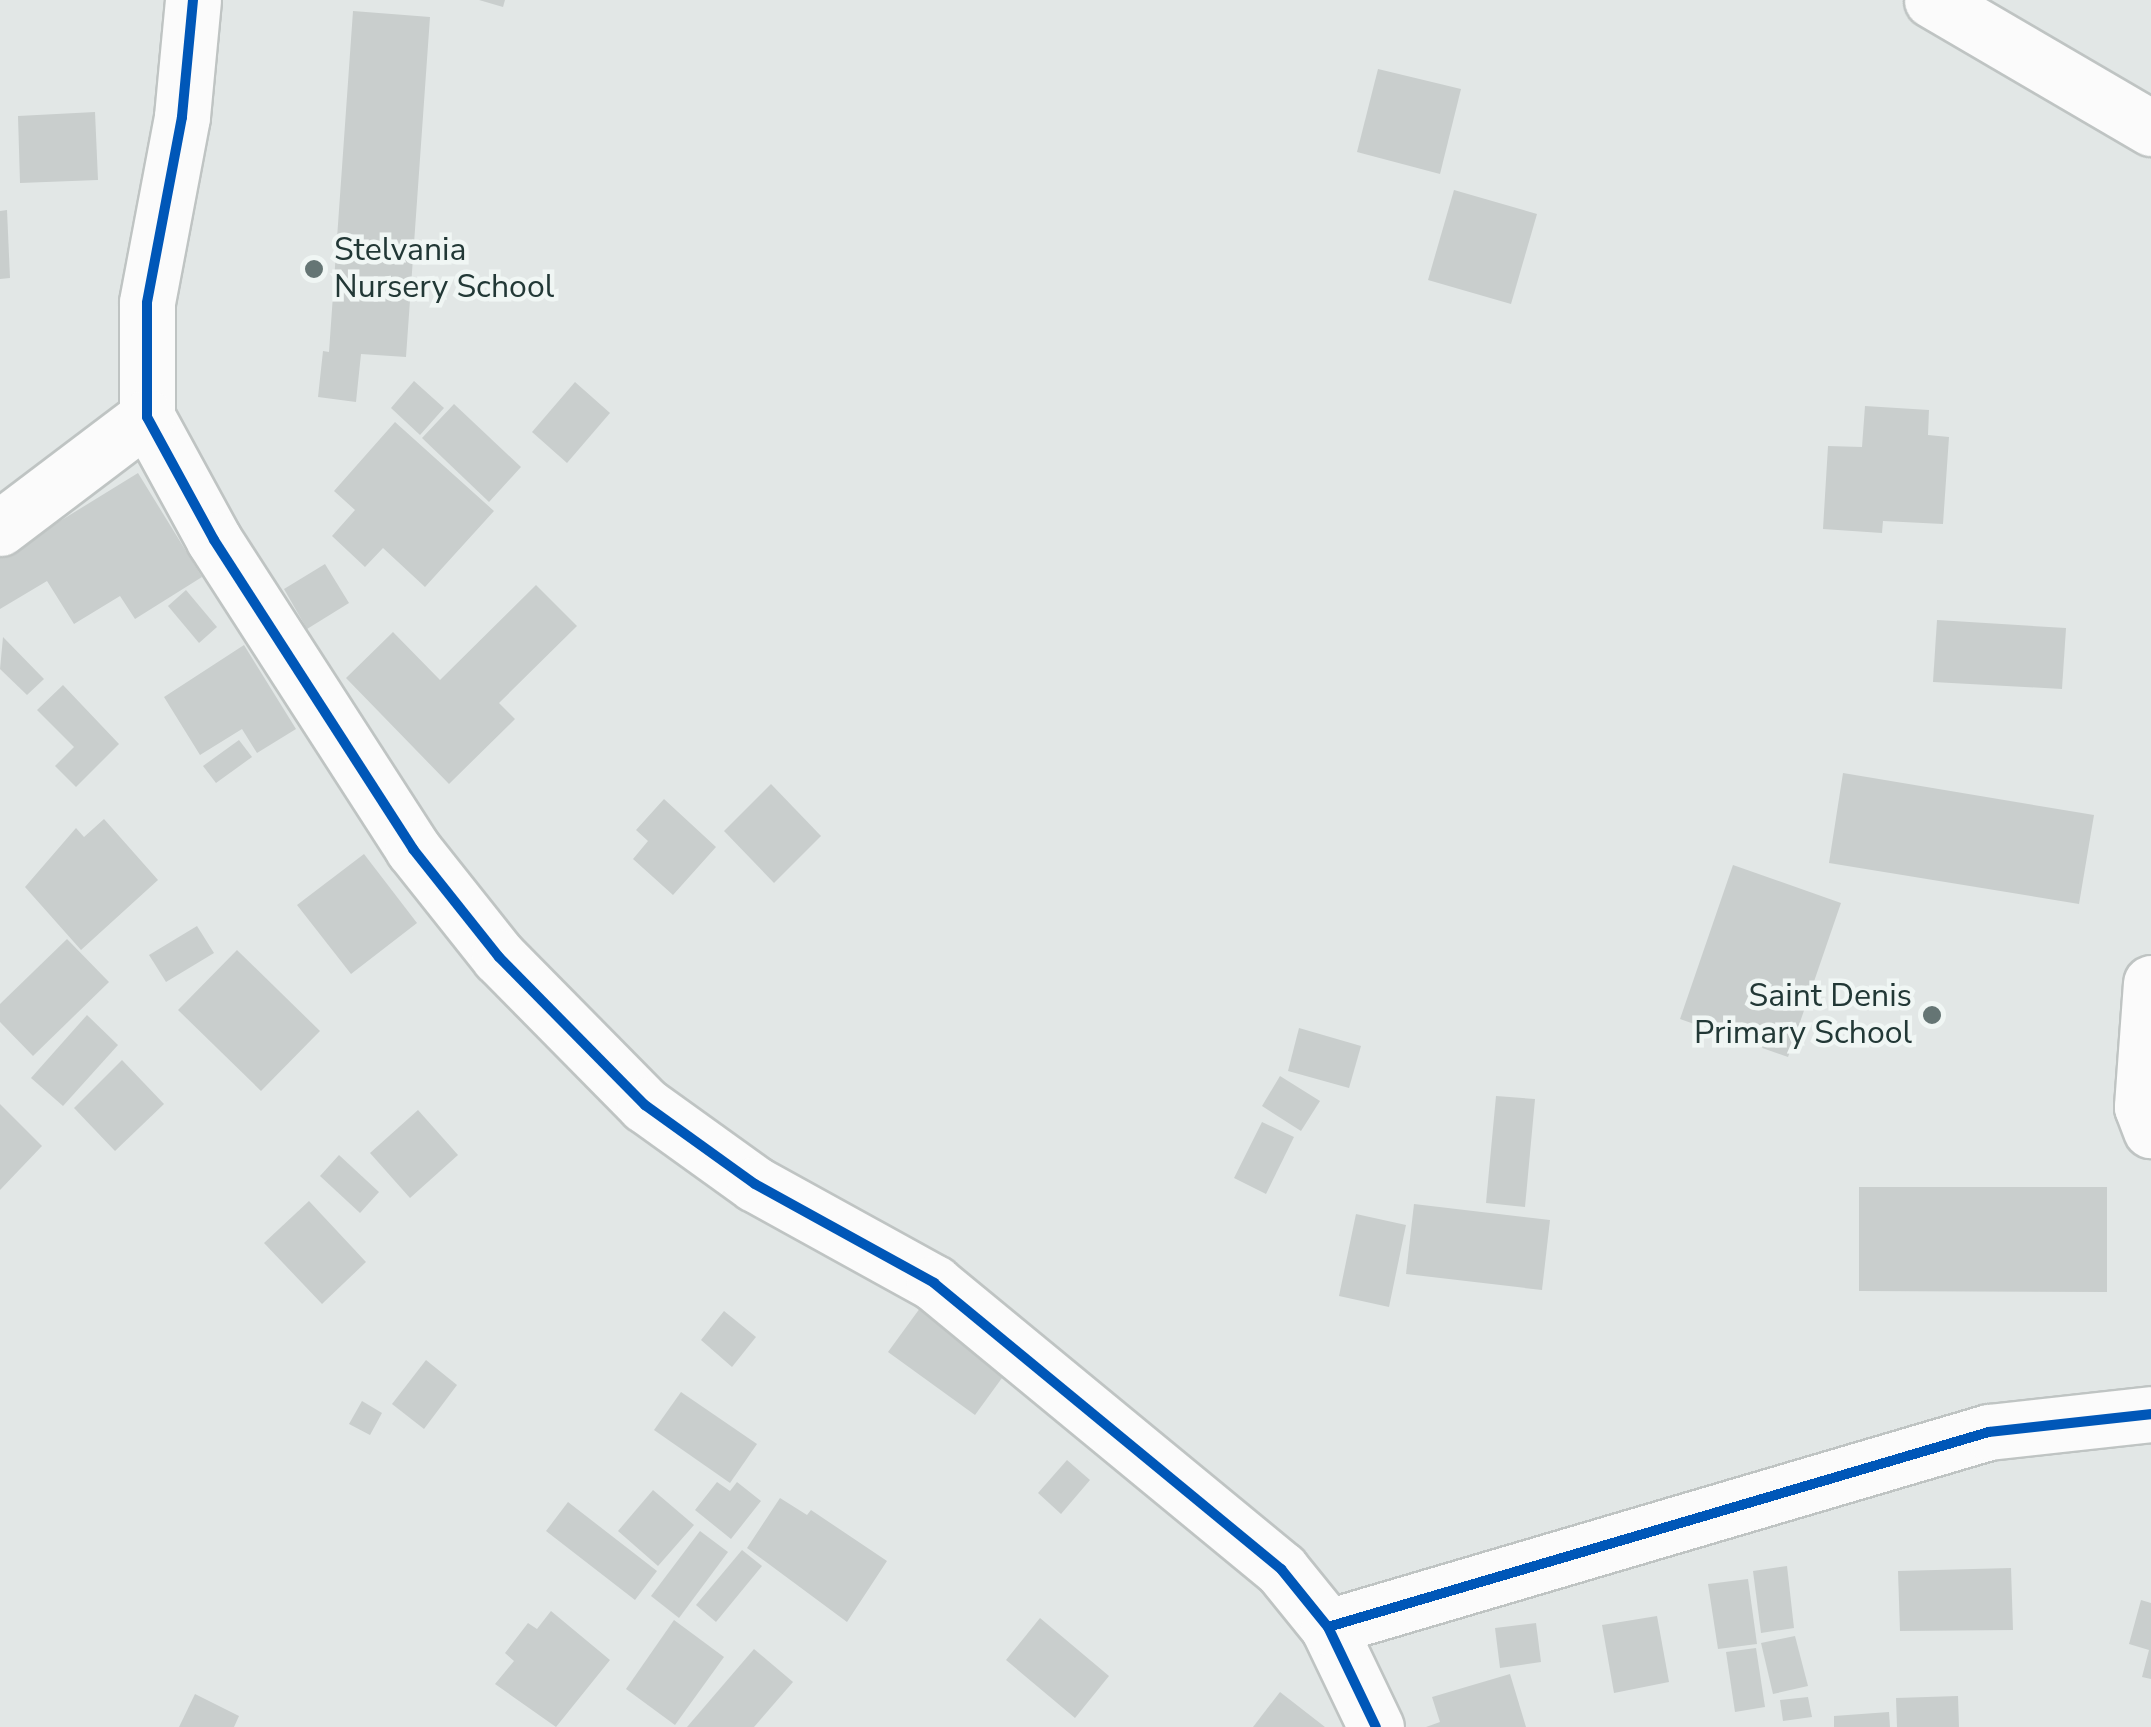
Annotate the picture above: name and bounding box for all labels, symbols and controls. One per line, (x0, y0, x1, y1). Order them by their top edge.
place label: Stelvania Nursery School (334, 232, 554, 307)
marker: Stelvania Nursery School (303, 258, 325, 280)
place label: Saint Denis Primary School (1694, 978, 1912, 1053)
marker: Saint Denis Primary School (1921, 1004, 1943, 1026)

